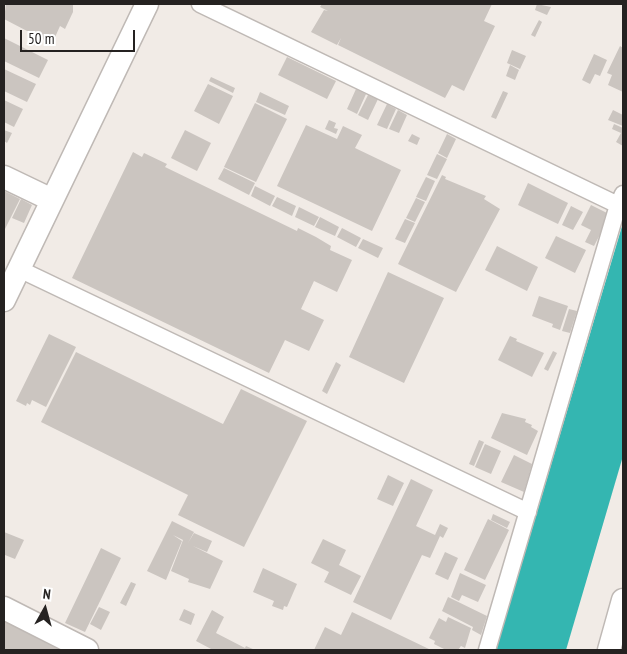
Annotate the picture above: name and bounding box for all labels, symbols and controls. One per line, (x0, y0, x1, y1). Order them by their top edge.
scale bar (22, 20, 138, 52)
text: 50 m (28, 29, 54, 48)
north arrow (20, 584, 70, 634)
text: N (42, 585, 52, 604)

